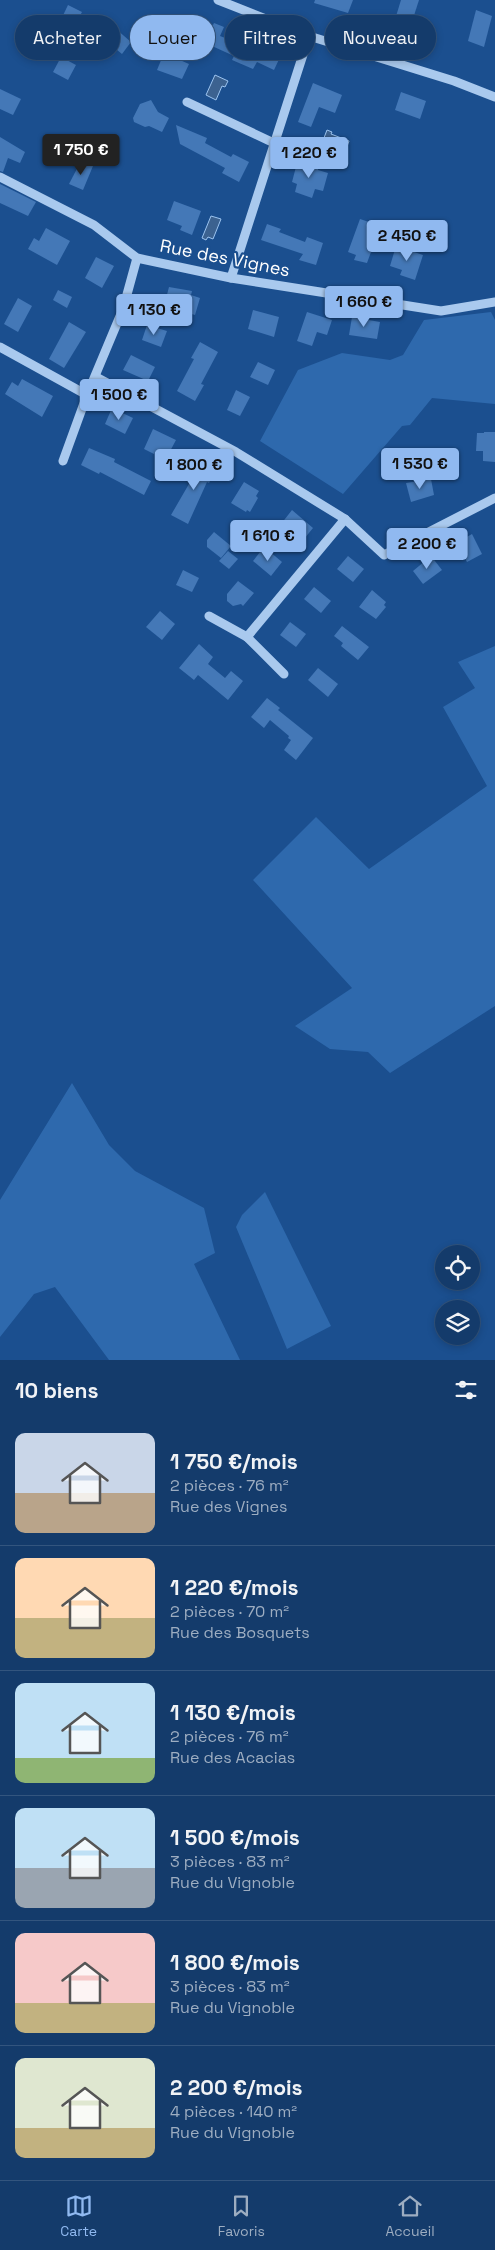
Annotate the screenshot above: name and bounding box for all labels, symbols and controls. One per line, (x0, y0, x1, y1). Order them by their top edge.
chip: Acheter (15, 15, 120, 60)
chip: Louer (130, 15, 215, 60)
chip: Filtres (225, 15, 315, 60)
chip: Nouveau (325, 15, 436, 60)
pin: 1 750 € (35, 134, 127, 176)
pin: 1 220 € (263, 136, 355, 179)
text: 1 750 € (53, 139, 109, 160)
text: 1 220 € (281, 142, 337, 163)
pin: 2 450 € (361, 220, 453, 262)
text: 2 450 € (378, 225, 436, 246)
street label: Rue des Vignes (158, 234, 292, 281)
pin: 1 660 € (318, 286, 410, 328)
text: 1 660 € (336, 291, 392, 312)
pin: 1 130 € (108, 294, 200, 336)
text: 1 130 € (127, 299, 181, 320)
pin: 1 500 € (73, 378, 165, 421)
text: 1 500 € (91, 384, 147, 405)
pin: 1 800 € (148, 448, 240, 491)
pin: 1 530 € (374, 448, 466, 490)
text: 1 530 € (392, 453, 448, 474)
text: 1 800 € (166, 454, 222, 475)
pin: 1 610 € (222, 520, 314, 562)
text: 1 610 € (241, 525, 295, 546)
pin: 2 200 € (381, 528, 473, 570)
text: 2 200 € (398, 533, 456, 554)
map controls (435, 1245, 480, 1345)
button: locate (435, 1245, 480, 1290)
button: layers (435, 1300, 480, 1345)
icon: filters (452, 1376, 480, 1404)
text: 10 biens (15, 1377, 98, 1404)
text: 1 750 €/mois (170, 1448, 298, 1475)
icon: home (55, 1453, 115, 1513)
text: 2 pièces · 76 m² (170, 1475, 289, 1496)
text: Rue des Vignes (170, 1496, 287, 1517)
text: 1 220 €/mois (170, 1574, 298, 1601)
icon: home (55, 1578, 115, 1638)
text: 2 pièces · 70 m² (170, 1601, 289, 1622)
text: Rue des Bosquets (170, 1622, 310, 1643)
text: 1 130 €/mois (170, 1699, 296, 1726)
icon: home (55, 1703, 115, 1763)
text: 2 pièces · 76 m² (170, 1726, 289, 1747)
text: Rue des Acacias (170, 1747, 295, 1768)
text: 1 500 €/mois (170, 1824, 300, 1851)
icon: home (55, 1828, 115, 1888)
text: 3 pièces · 83 m² (170, 1851, 290, 1872)
text: Rue du Vignoble (170, 1872, 295, 1893)
text: 1 800 €/mois (170, 1949, 300, 1976)
icon: home (55, 1953, 115, 2013)
text: 3 pièces · 83 m² (170, 1976, 290, 1997)
text: Rue du Vignoble (170, 1997, 295, 2018)
text: 2 200 €/mois (170, 2074, 303, 2101)
icon: home (55, 2078, 115, 2138)
text: 4 pièces · 140 m² (170, 2101, 297, 2122)
text: Rue du Vignoble (170, 2122, 295, 2143)
tab: Carte (60, 2192, 97, 2240)
tab: Favoris (218, 2192, 265, 2240)
tab: Accueil (385, 2192, 435, 2240)

